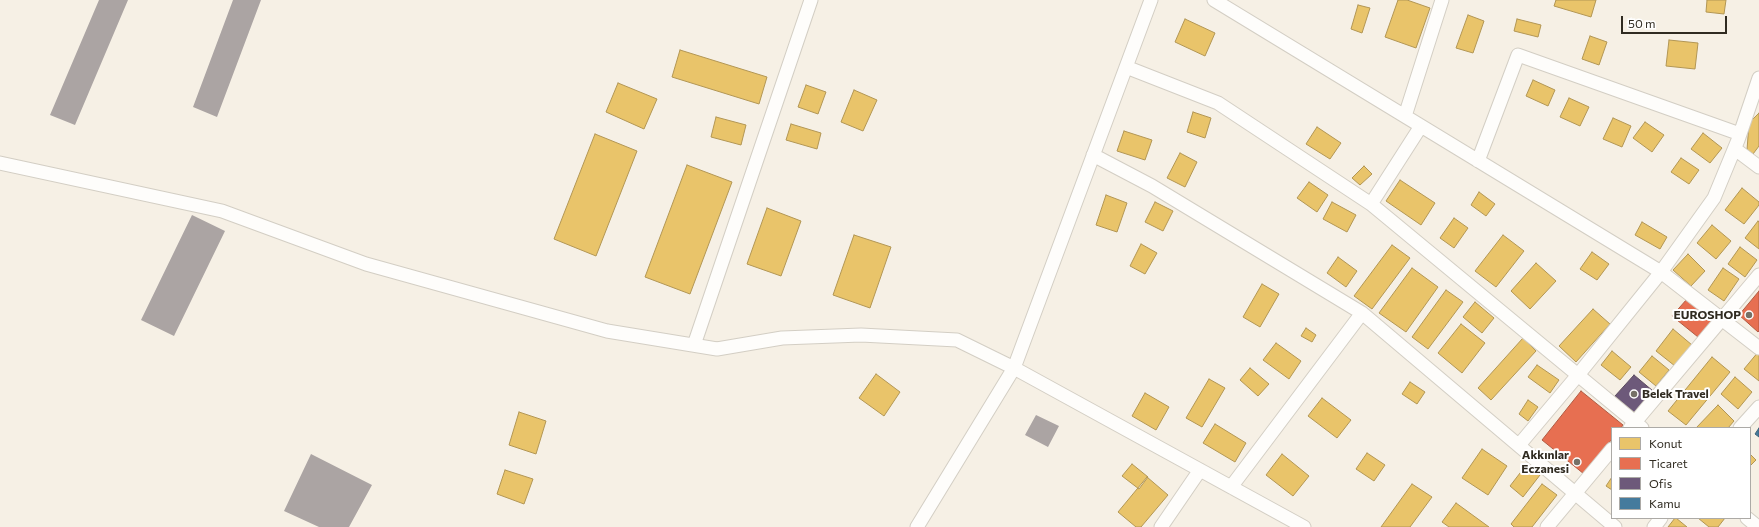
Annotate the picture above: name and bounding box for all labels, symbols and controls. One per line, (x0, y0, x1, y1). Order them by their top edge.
scale bar (1623, 8, 1729, 34)
text: 50 m (1628, 16, 1656, 30)
place label: EUROSHOP (1674, 308, 1741, 322)
marker: EUROSHOP (1744, 310, 1754, 320)
place label: Belek Travel (1642, 387, 1709, 401)
marker: Belek Travel (1629, 389, 1639, 399)
legend (1611, 427, 1751, 519)
text: Konut (1649, 436, 1682, 450)
place label: Akkınlar Eczanesi (1521, 448, 1569, 476)
text: Ticaret (1649, 456, 1688, 470)
marker: Akkınlar Eczanesi (1572, 457, 1582, 467)
text: Ofis (1649, 476, 1672, 490)
text: Kamu (1649, 496, 1681, 510)

